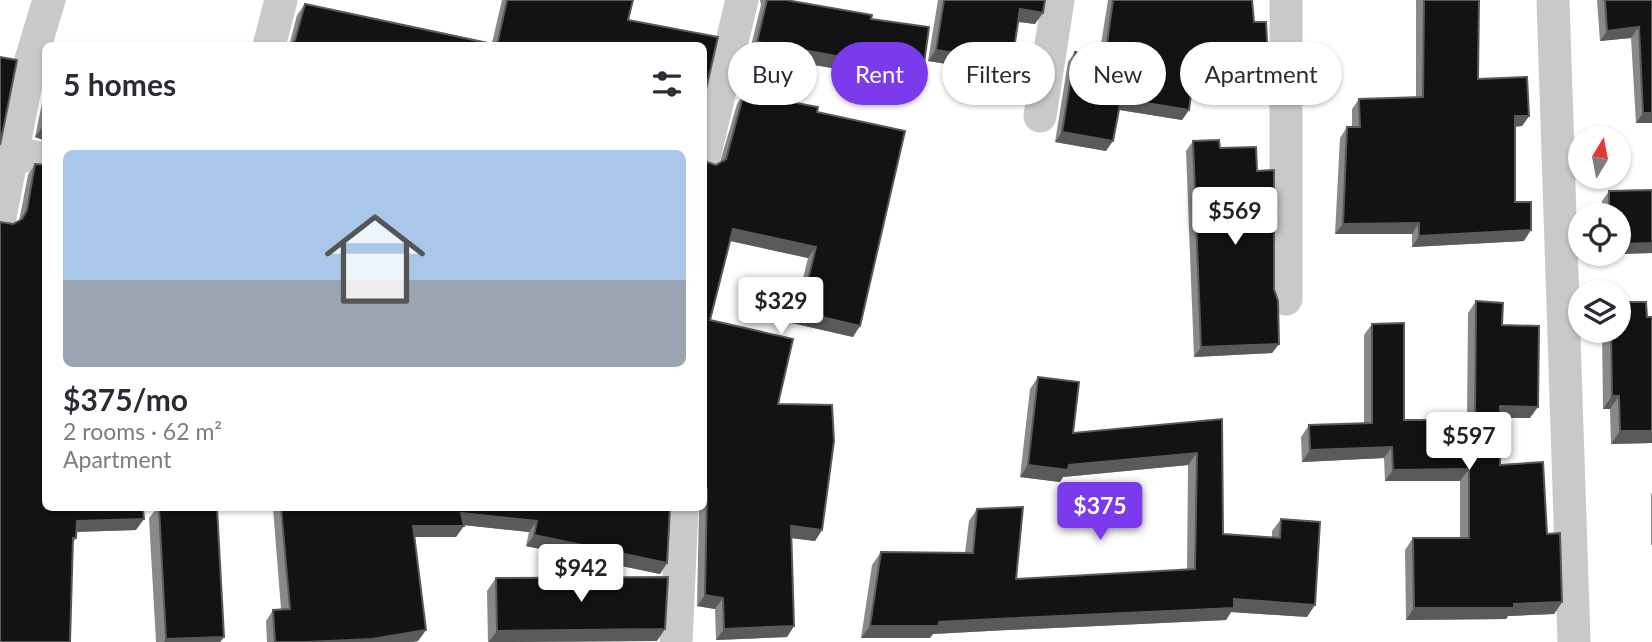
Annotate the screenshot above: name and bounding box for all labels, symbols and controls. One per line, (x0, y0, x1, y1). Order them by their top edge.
chip: Buy (728, 42, 817, 105)
chip: Rent (831, 42, 928, 105)
chip: Filters (942, 42, 1055, 105)
chip: New (1069, 42, 1166, 105)
chip: Apartment (1180, 42, 1342, 105)
icon: filters (648, 65, 686, 103)
text: 5 homes (63, 66, 176, 102)
north arrow (1568, 126, 1631, 189)
map controls (1568, 126, 1631, 343)
pin: $569 (1194, 188, 1276, 247)
icon: home (312, 196, 438, 322)
text: $569 (1208, 196, 1262, 224)
button: locate (1568, 203, 1631, 266)
pin: $329 (740, 278, 822, 337)
button: layers (1568, 280, 1631, 343)
text: $329 (754, 286, 808, 314)
text: $375/mo (63, 381, 188, 417)
pin: $597 (1428, 412, 1510, 472)
text: 2 rooms · 62 m² (63, 417, 222, 445)
text: $597 (1442, 421, 1496, 449)
text: Apartment (63, 445, 171, 473)
pin: $375 (1059, 482, 1141, 542)
text: $375 (1073, 491, 1127, 519)
pin: $942 (540, 544, 622, 604)
text: $942 (554, 553, 608, 581)

